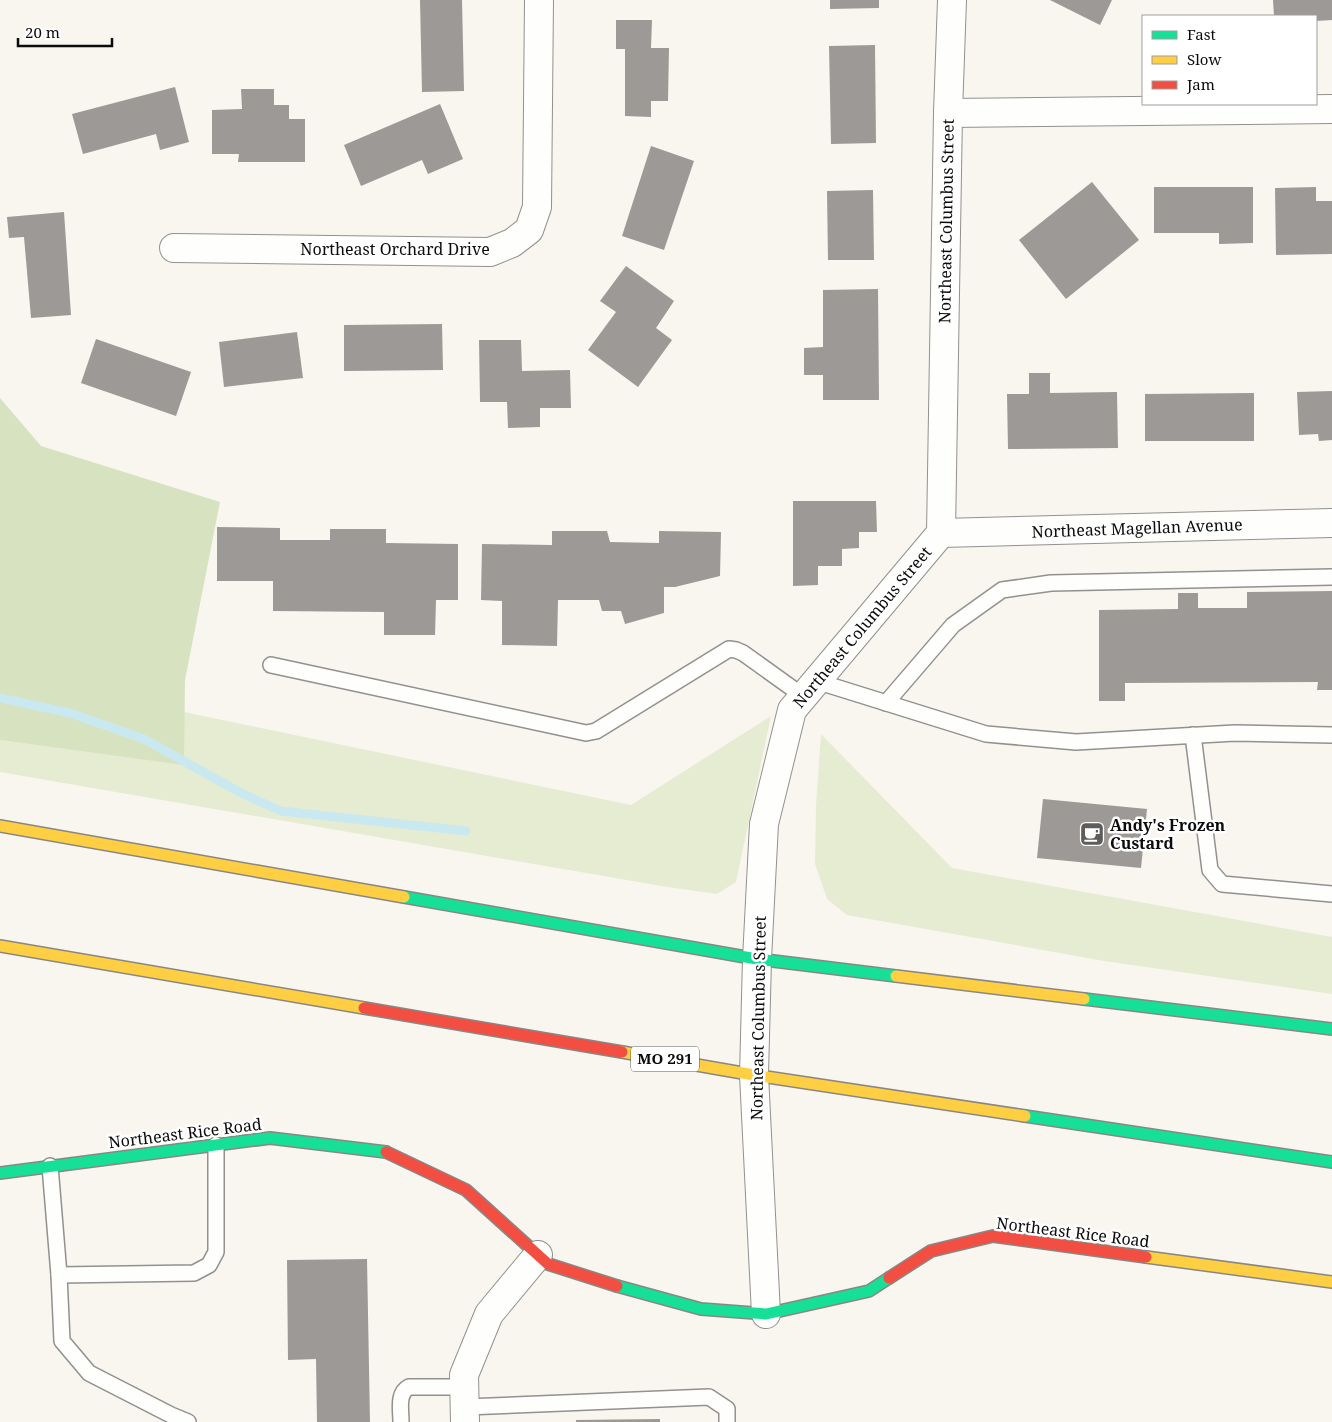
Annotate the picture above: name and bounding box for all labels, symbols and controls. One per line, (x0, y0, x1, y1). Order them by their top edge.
scale bar (18, 15, 111, 47)
legend (1142, 15, 1317, 105)
text: 20 m (25, 22, 60, 42)
text: Fast (1187, 24, 1216, 44)
text: Slow (1187, 49, 1221, 69)
text: Jam (1186, 74, 1215, 94)
street label: Northeast Columbus Street (933, 118, 959, 323)
street label: Northeast Orchard Drive (300, 238, 490, 260)
street label: Northeast Magellan Avenue (1031, 513, 1243, 543)
street label: Northeast Columbus Street (788, 541, 936, 712)
place label: Andy's Frozen Custard (1110, 814, 1226, 854)
cafe icon: Andy's Frozen Custard (1079, 821, 1105, 847)
street label: Northeast Columbus Street (745, 915, 771, 1120)
road number: MO 291 (631, 1046, 699, 1072)
street label: Northeast Rice Road (107, 1113, 263, 1153)
street label: Northeast Rice Road (995, 1212, 1151, 1252)

